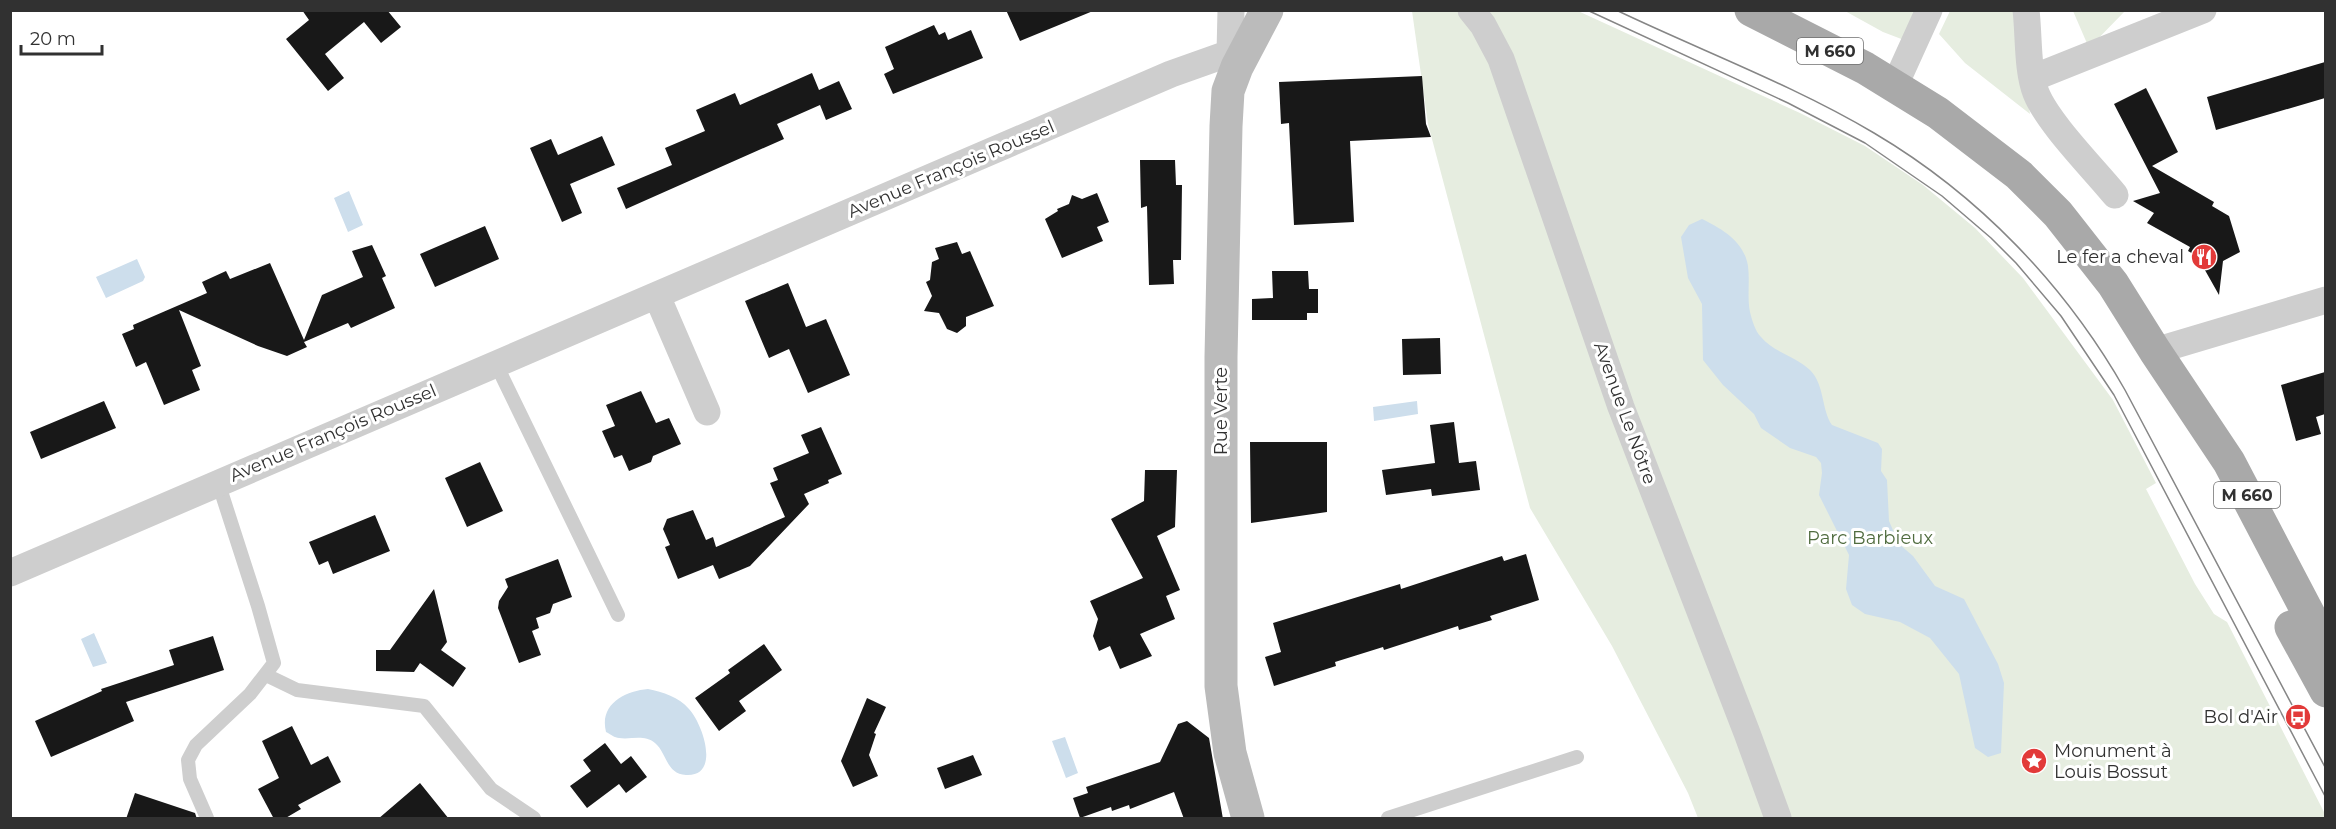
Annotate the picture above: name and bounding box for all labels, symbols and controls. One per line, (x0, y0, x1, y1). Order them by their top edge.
scale bar (21, 18, 102, 56)
text: 20 m (30, 28, 76, 50)
road number: M 660 (1797, 38, 1863, 64)
street label: Avenue François Roussel (844, 115, 1058, 223)
restaurant icon: Le fer a cheval (2189, 242, 2219, 272)
place label: Le fer a cheval (2056, 246, 2184, 268)
street label: Avenue Le Nôtre (1589, 339, 1661, 487)
street label: Rue Verte (1210, 367, 1232, 455)
street label: Avenue François Roussel (226, 379, 440, 487)
road number: M 660 (2214, 482, 2280, 508)
park label: Parc Barbieux (1807, 527, 1933, 549)
bus stop icon: Bol d'Air (2283, 702, 2313, 732)
place label: Bol d'Air (2204, 706, 2278, 728)
place label: Monument à Louis Bossut (2054, 740, 2172, 783)
place icon: Monument à Louis Bossut (2019, 746, 2049, 776)

